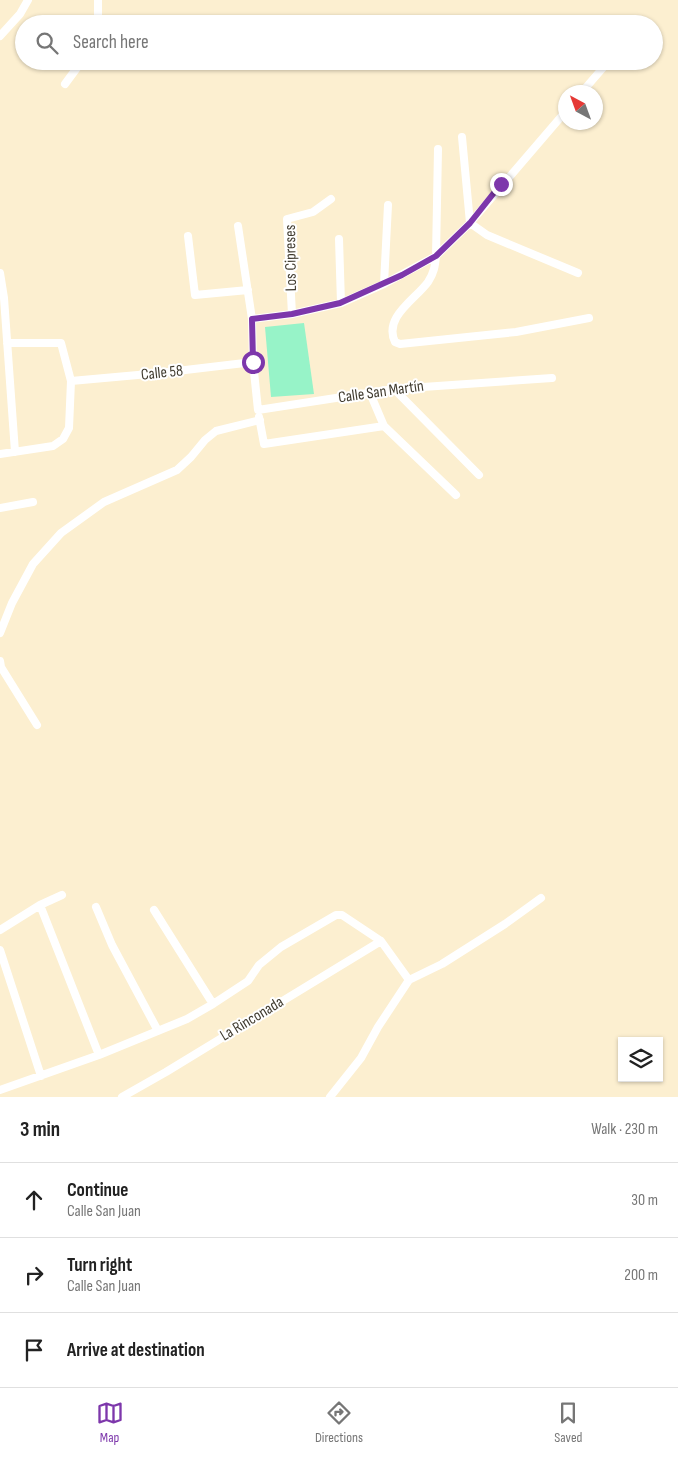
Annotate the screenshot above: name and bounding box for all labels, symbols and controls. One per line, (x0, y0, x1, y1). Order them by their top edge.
search box (15, 15, 663, 70)
icon: search (33, 29, 61, 57)
text: Search here (73, 31, 149, 54)
north arrow (558, 85, 603, 130)
route end (490, 173, 513, 196)
street label: Los Cipreses (281, 224, 301, 292)
route start (242, 351, 265, 374)
street label: Calle 58 (140, 361, 184, 385)
street label: Calle San Martín (337, 377, 425, 407)
street label: La Rinconada (217, 993, 287, 1045)
map controls (618, 1037, 663, 1082)
button: layers (618, 1037, 663, 1082)
text: 3 min (20, 1117, 60, 1142)
text: Walk · 230 m (591, 1120, 658, 1139)
text: Continue (67, 1179, 128, 1202)
icon: ahead (20, 1186, 48, 1214)
text: 30 m (631, 1191, 658, 1210)
text: Calle San Juan (67, 1202, 141, 1221)
text: Turn right (67, 1254, 132, 1277)
icon: right (20, 1261, 48, 1289)
text: 200 m (624, 1266, 658, 1285)
text: Calle San Juan (67, 1277, 141, 1296)
icon: arrive (20, 1336, 48, 1364)
text: Arrive at destination (67, 1339, 205, 1362)
tab: Map (96, 1399, 124, 1446)
tab: Directions (315, 1399, 363, 1446)
tab: Saved (554, 1399, 582, 1446)

